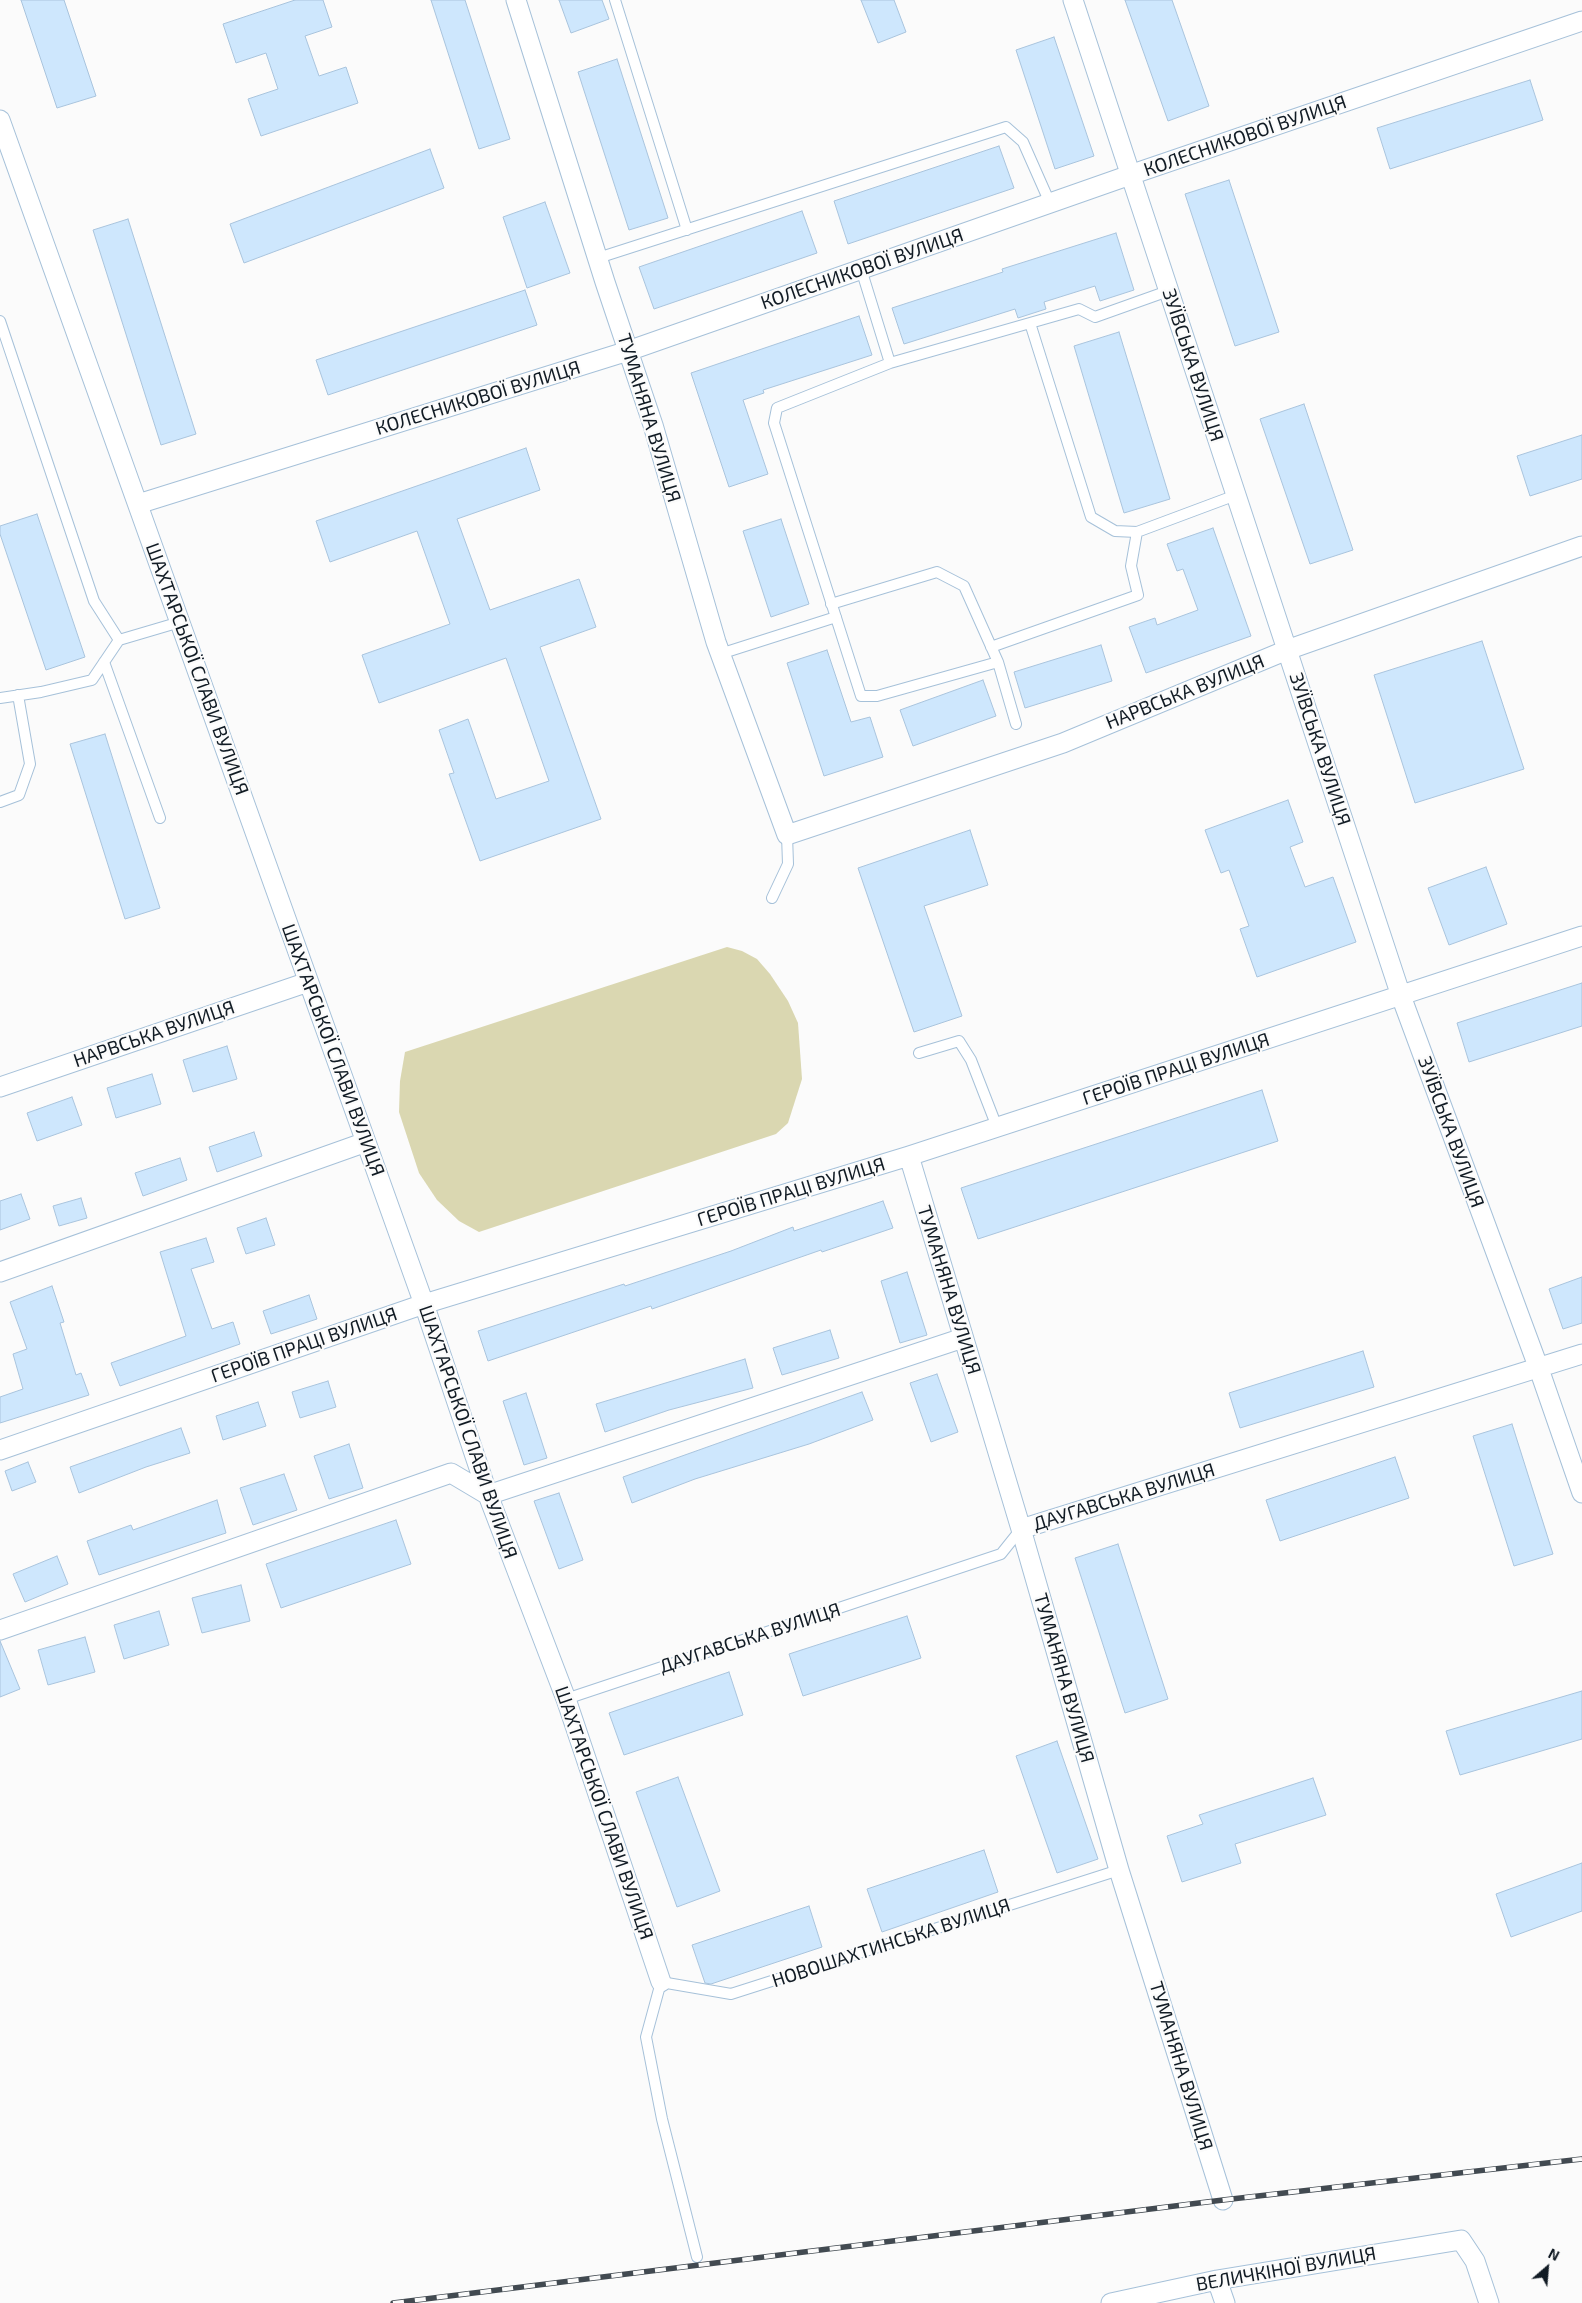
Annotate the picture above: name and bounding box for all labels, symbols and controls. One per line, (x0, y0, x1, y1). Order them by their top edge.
street label: КОЛЕСНИКОВОЇ ВУЛИЦЯ (1141, 91, 1349, 181)
street label: КОЛЕСНИКОВОЇ ВУЛИЦЯ (758, 224, 966, 314)
street label: ЗУЇВСЬКА ВУЛИЦЯ (1158, 286, 1228, 444)
street label: ТУМАНЯНА ВУЛИЦЯ (612, 331, 686, 505)
street label: КОЛЕСНИКОВОЇ ВУЛИЦЯ (373, 356, 583, 440)
street label: ШАХТАРСЬКОЇ СЛАВИ ВУЛИЦЯ (141, 540, 253, 798)
street label: НАРВСЬКА ВУЛИЦЯ (1102, 650, 1268, 734)
street label: ЗУЇВСЬКА ВУЛИЦЯ (1285, 670, 1355, 828)
street label: ШАХТАРСЬКОЇ СЛАВИ ВУЛИЦЯ (277, 921, 389, 1179)
street label: НАРВСЬКА ВУЛИЦЯ (70, 996, 238, 1072)
street label: ГЕРОЇВ ПРАЦІ ВУЛИЦЯ (1080, 1028, 1272, 1110)
street label: ЗУЇВСЬКА ВУЛИЦЯ (1413, 1053, 1489, 1211)
street label: ГЕРОЇВ ПРАЦІ ВУЛИЦЯ (694, 1153, 888, 1231)
street label: ТУМАНЯНА ВУЛИЦЯ (912, 1203, 986, 1377)
street label: ГЕРОЇВ ПРАЦІ ВУЛИЦЯ (208, 1302, 400, 1388)
street label: ШАХТАРСЬКОЇ СЛАВИ ВУЛИЦЯ (414, 1302, 522, 1562)
street label: ДАУГАВСЬКА ВУЛИЦЯ (1030, 1458, 1218, 1536)
street label: ТУМАНЯНА ВУЛИЦЯ (1029, 1591, 1099, 1765)
street label: ДАУГАВСЬКА ВУЛИЦЯ (657, 1598, 843, 1678)
street label: ШАХТАРСЬКОЇ СЛАВИ ВУЛИЦЯ (550, 1683, 658, 1943)
street label: НОВОШАХТИНСЬКА ВУЛИЦЯ (769, 1894, 1013, 1992)
street label: ТУМАНЯНА ВУЛИЦЯ (1144, 1979, 1218, 2153)
street label: ВЕЛИЧКІНОЇ ВУЛИЦЯ (1194, 2242, 1378, 2296)
north arrow (1522, 2243, 1572, 2293)
text: N (1546, 2244, 1562, 2264)

